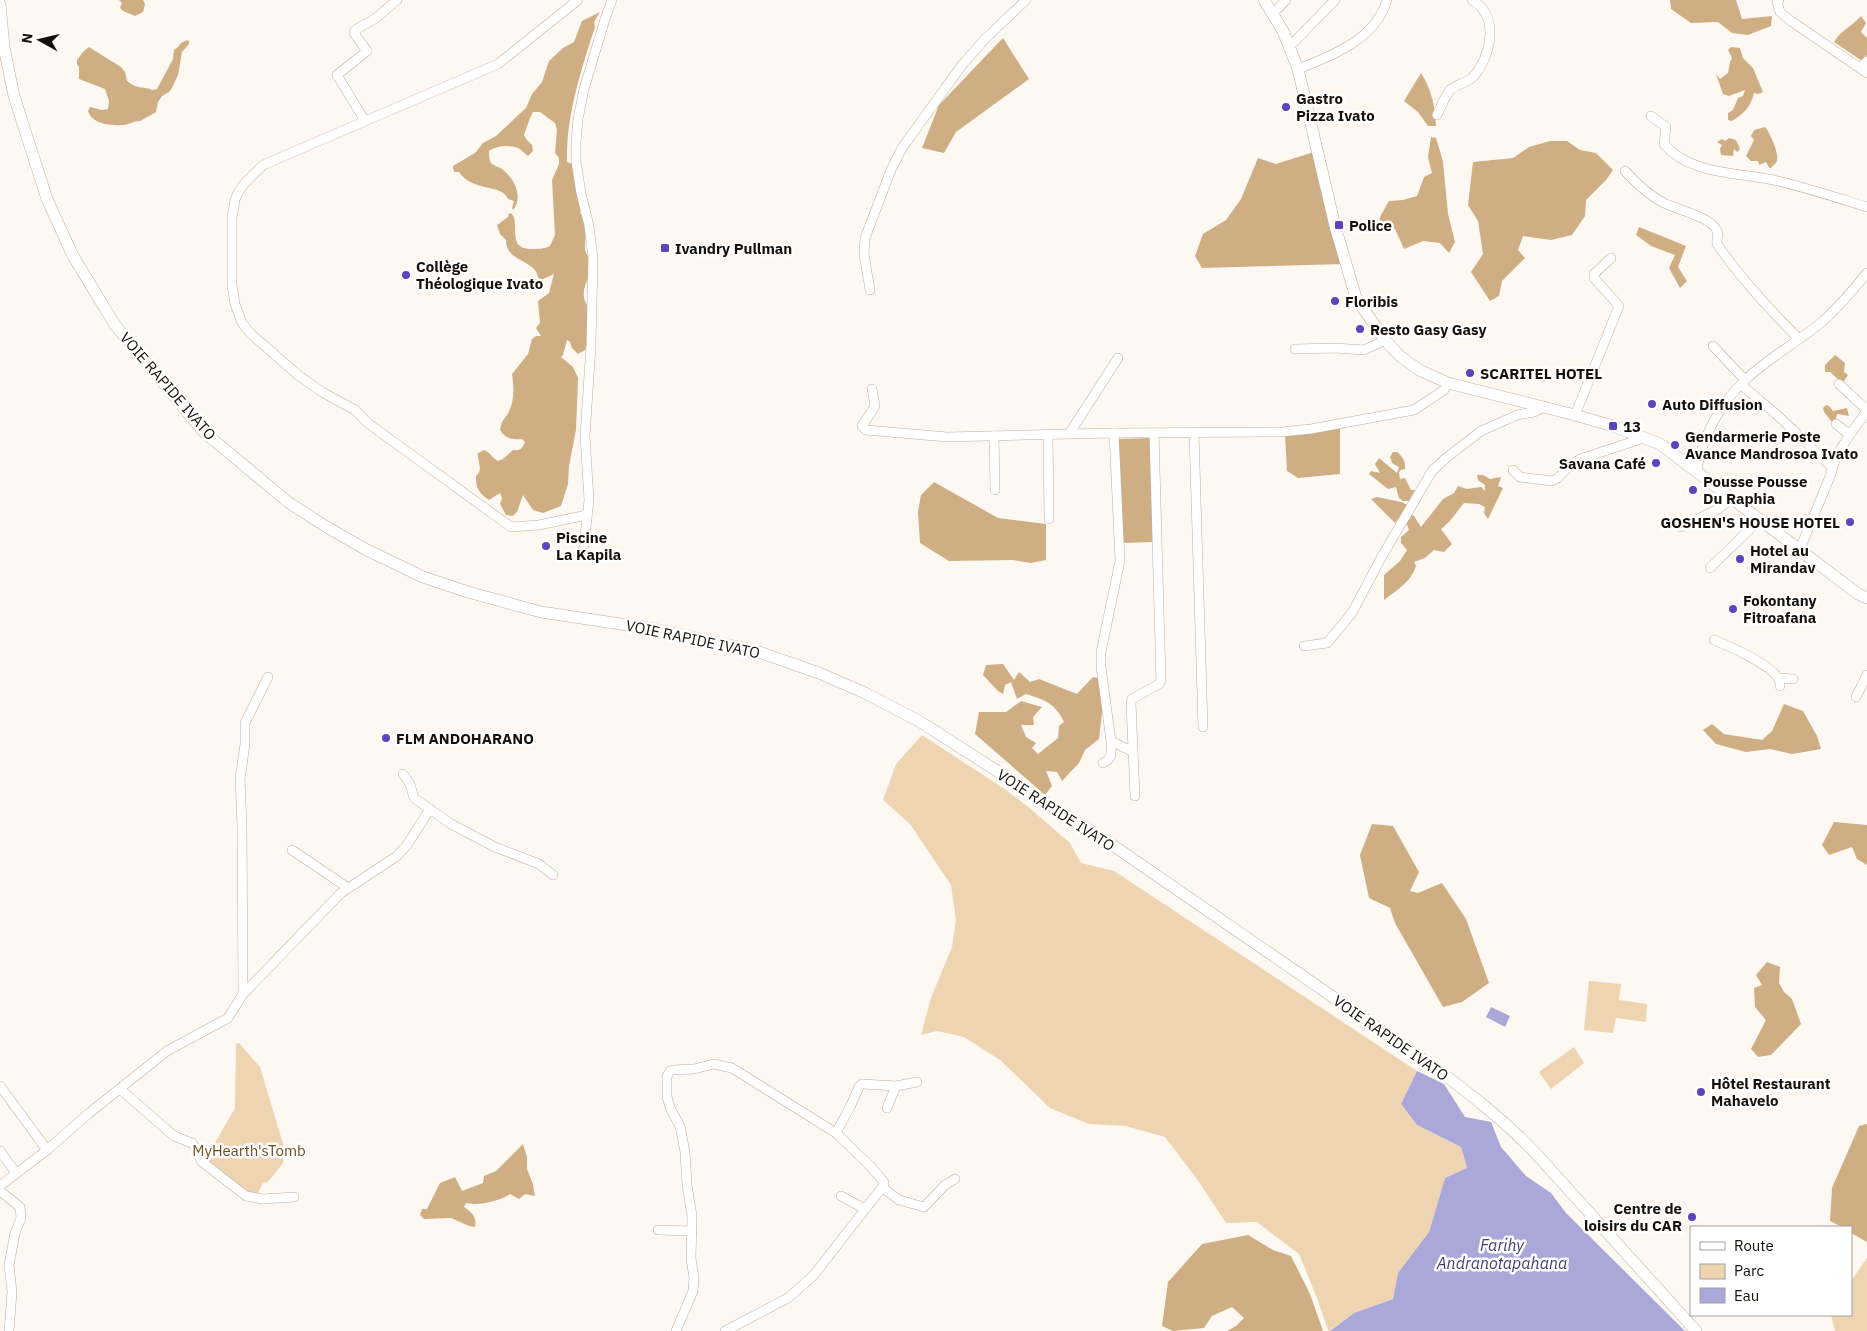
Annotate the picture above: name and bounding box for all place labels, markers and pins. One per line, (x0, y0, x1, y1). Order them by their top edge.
place label: Gastro Pizza Ivato (1296, 89, 1375, 125)
marker: Gastro Pizza Ivato (1280, 101, 1292, 113)
place label: Police (1349, 216, 1392, 235)
marker: Police (1333, 219, 1345, 231)
place label: Ivandry Pullman (675, 239, 792, 258)
marker: Ivandry Pullman (659, 242, 671, 254)
place label: Collège Théologique Ivato (416, 257, 543, 293)
marker: Collège Théologique Ivato (400, 269, 412, 281)
place label: Floribis (1345, 292, 1399, 311)
marker: Floribis (1329, 295, 1341, 307)
place label: Resto Gasy Gasy (1370, 320, 1487, 339)
marker: Resto Gasy Gasy (1354, 323, 1366, 335)
place label: SCARITEL HOTEL (1480, 364, 1602, 383)
marker: SCARITEL HOTEL (1464, 367, 1476, 379)
place label: Auto Diffusion (1662, 395, 1763, 414)
marker: Auto Diffusion (1646, 398, 1658, 410)
place label: 13 (1623, 417, 1641, 436)
marker: 13 (1607, 420, 1619, 432)
place label: Gendarmerie Poste Avance Mandrosoa Ivato (1685, 427, 1858, 463)
marker: Gendarmerie Poste Avance Mandrosoa Ivato (1669, 439, 1681, 451)
place label: Savana Café (1559, 454, 1646, 473)
marker: Savana Café (1650, 457, 1662, 469)
place label: Pousse Pousse Du Raphia (1703, 472, 1807, 508)
marker: Pousse Pousse Du Raphia (1687, 484, 1699, 496)
place label: GOSHEN'S HOUSE HOTEL (1660, 513, 1840, 532)
marker: GOSHEN'S HOUSE HOTEL (1844, 516, 1856, 528)
place label: Piscine La Kapila (556, 528, 622, 564)
marker: Piscine La Kapila (540, 540, 552, 552)
place label: Hotel au Mirandav (1750, 541, 1815, 577)
marker: Hotel au Mirandav (1734, 553, 1746, 565)
place label: Fokontany Fitroafana (1743, 591, 1817, 627)
marker: Fokontany Fitroafana (1727, 603, 1739, 615)
place label: FLM ANDOHARANO (396, 729, 534, 748)
marker: FLM ANDOHARANO (380, 732, 392, 744)
place label: Hôtel Restaurant Mahavelo (1711, 1074, 1831, 1110)
marker: Hôtel Restaurant Mahavelo (1695, 1086, 1707, 1098)
place label: Centre de loisirs du CAR (1584, 1199, 1682, 1235)
marker: Centre de loisirs du CAR (1686, 1211, 1698, 1223)

